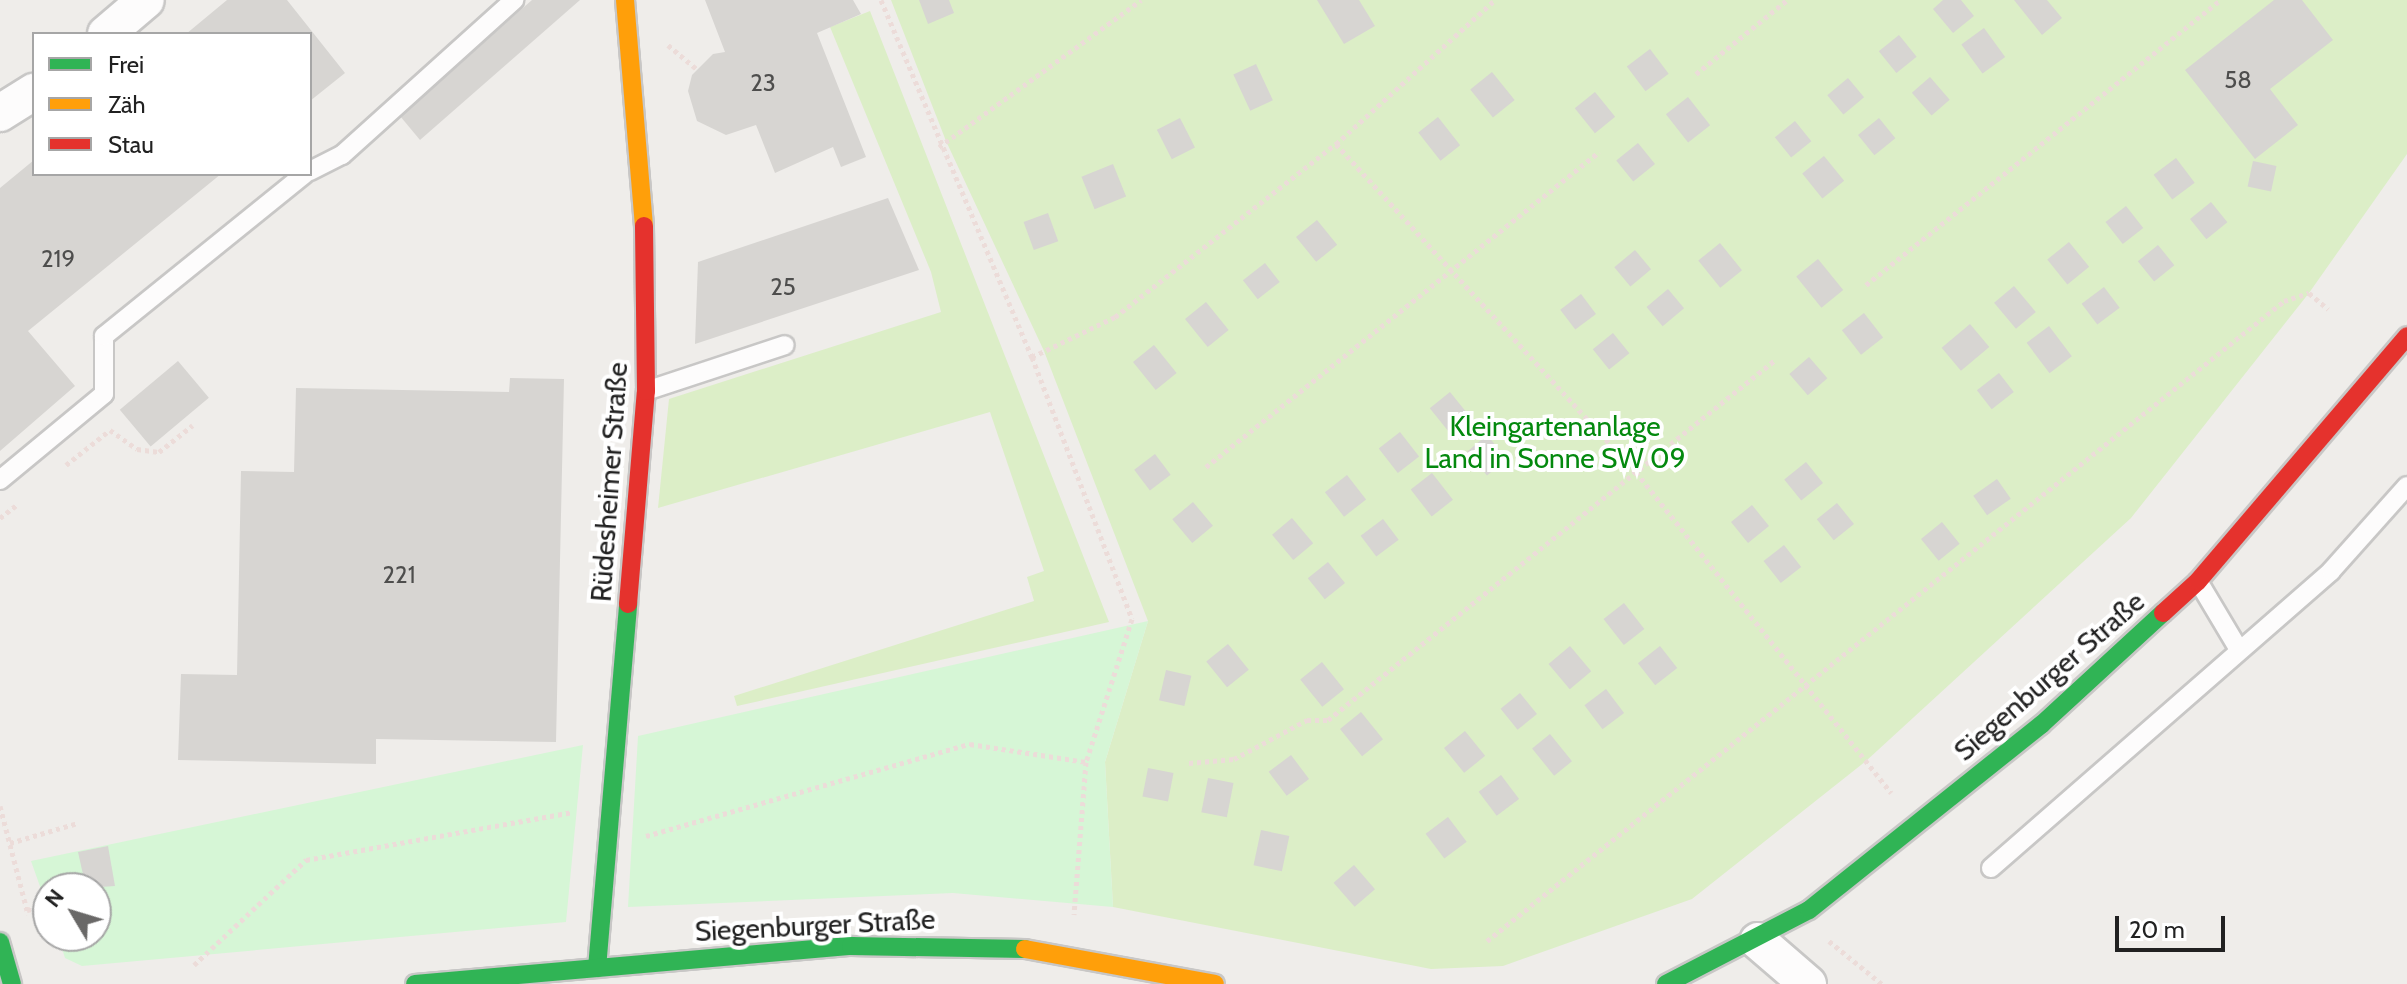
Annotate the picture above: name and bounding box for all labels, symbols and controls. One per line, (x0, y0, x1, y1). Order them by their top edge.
legend (32, 32, 312, 176)
text: Frei (108, 50, 144, 79)
house number: 58 (2224, 66, 2252, 94)
house number: 23 (750, 69, 776, 97)
text: Zäh (108, 90, 145, 119)
text: Stau (108, 130, 154, 159)
house number: 219 (41, 245, 75, 273)
house number: 25 (770, 273, 796, 301)
street label: Rüdesheimer Straße (584, 361, 634, 603)
park label: Kleingartenanlage Land in Sonne SW 09 (1424, 409, 1686, 475)
house number: 221 (383, 561, 415, 589)
street label: Siegenburger Straße (1947, 584, 2151, 768)
north arrow (32, 872, 112, 952)
text: N (39, 884, 70, 913)
scale bar (2119, 900, 2229, 950)
street label: Siegenburger Straße (694, 902, 936, 948)
text: 20 m (2129, 915, 2185, 944)

